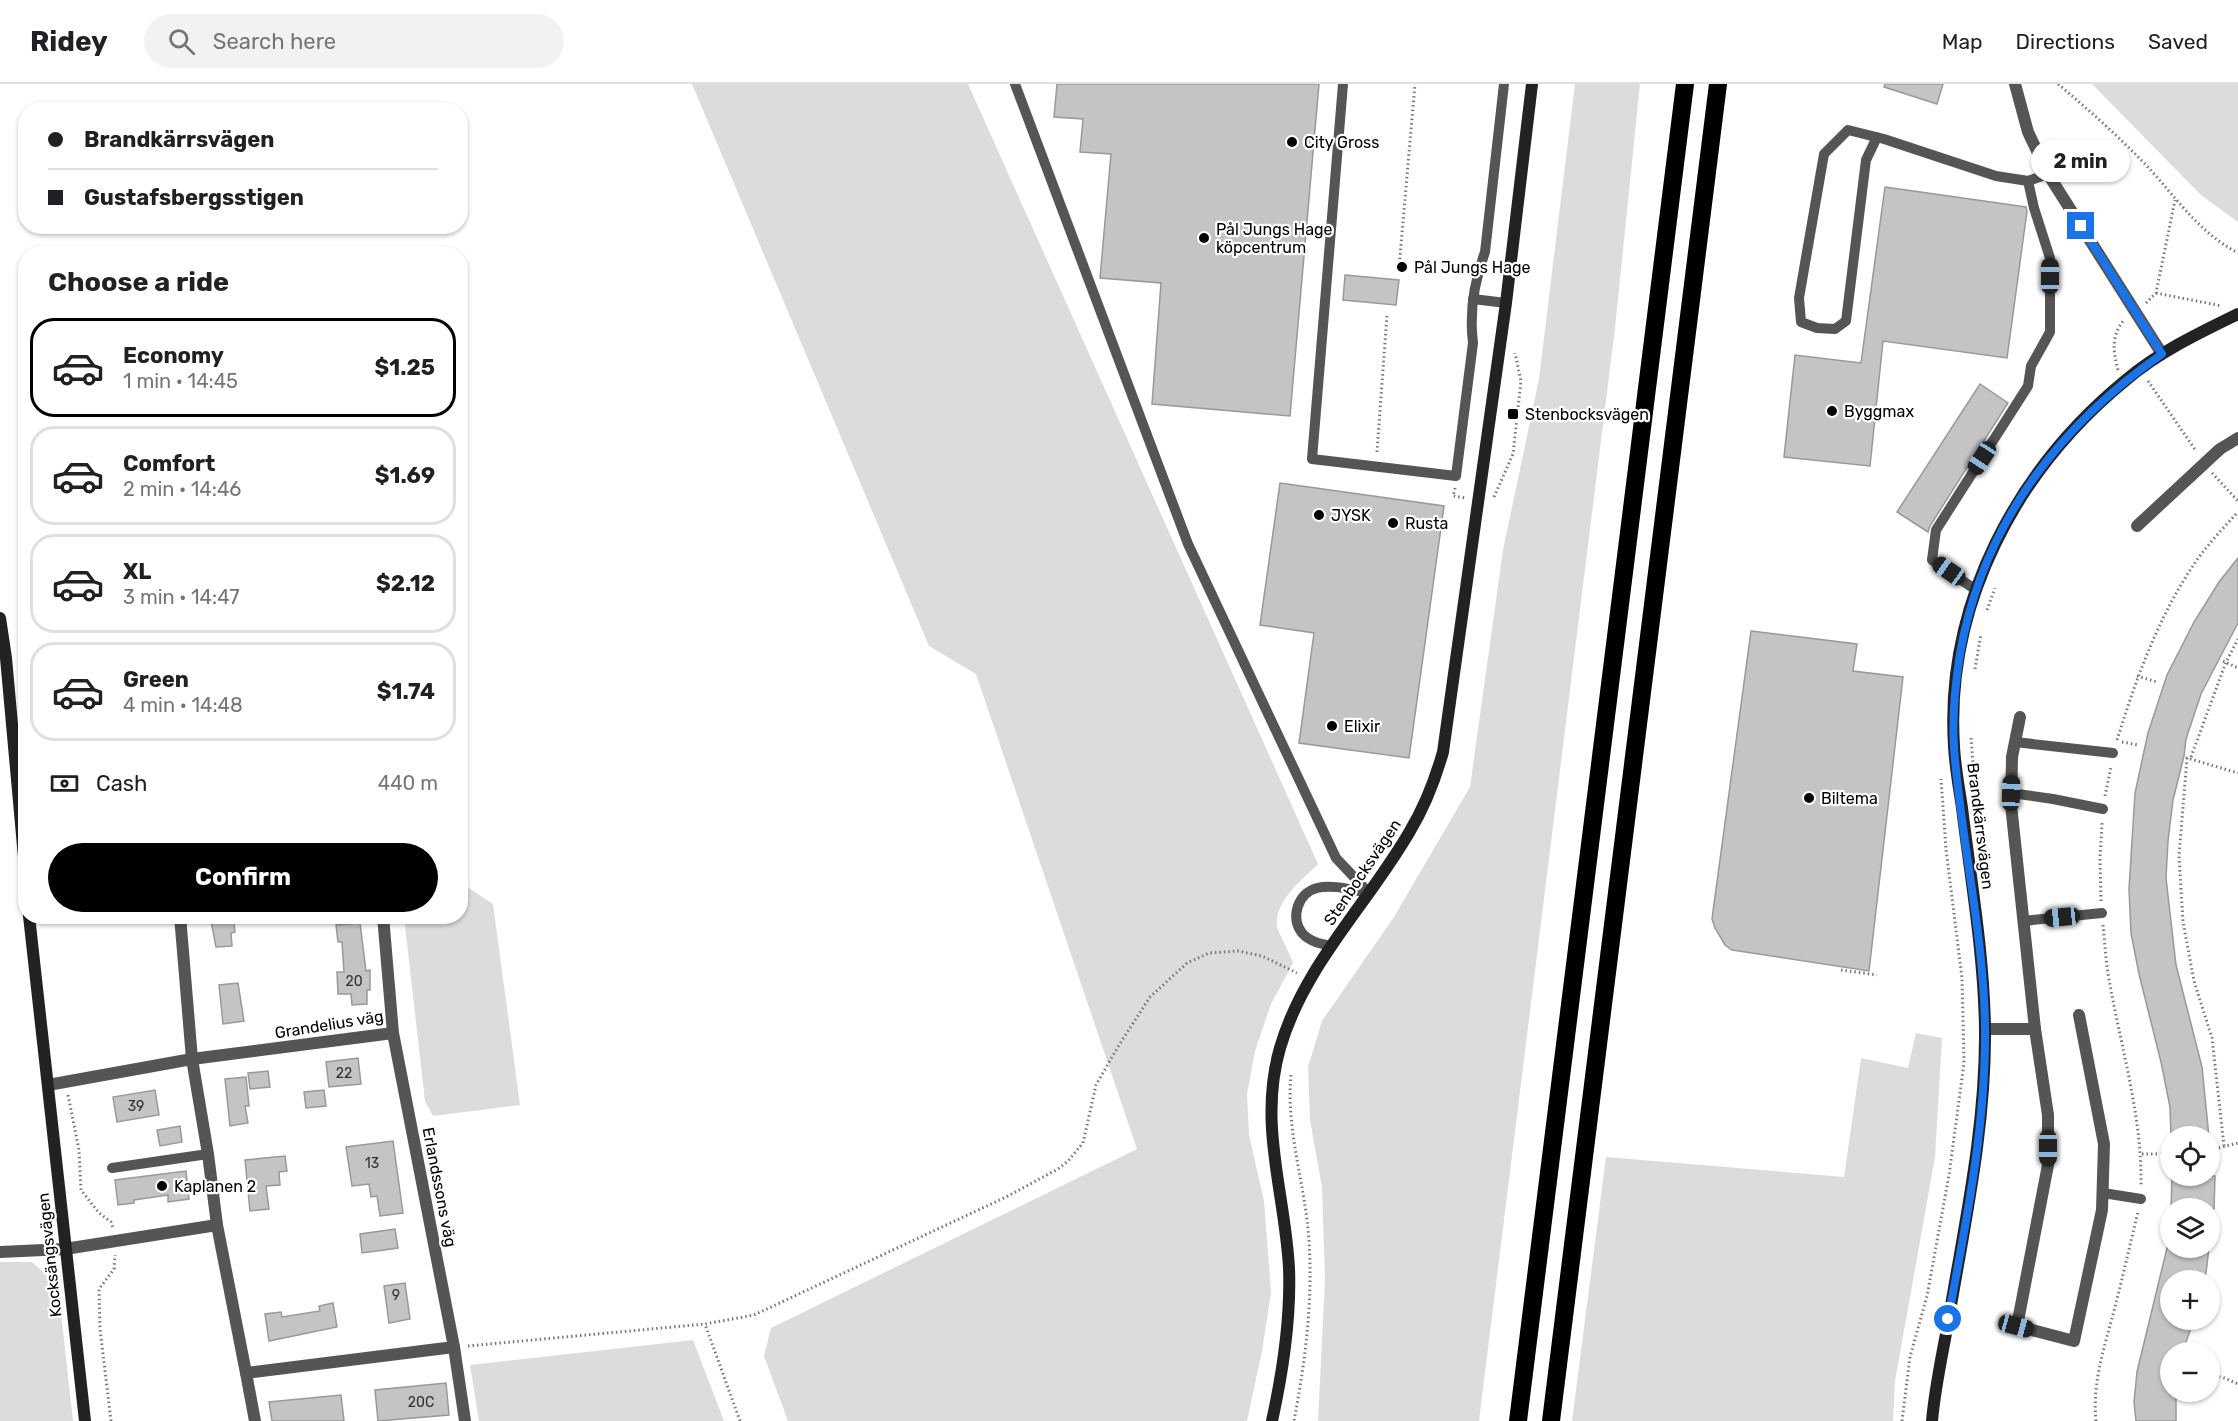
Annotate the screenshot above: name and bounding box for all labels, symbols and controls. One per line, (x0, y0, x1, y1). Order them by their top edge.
search box (144, 14, 564, 68)
text: Ridey (30, 25, 108, 58)
icon: search (165, 25, 198, 58)
text: Search here (213, 28, 336, 55)
text: Map (1942, 29, 1983, 54)
text: Directions (2016, 29, 2115, 54)
text: Saved (2148, 29, 2208, 54)
text: Brandkärrsvägen (84, 126, 274, 153)
place label: City Gross (1304, 133, 1379, 152)
marker: City Gross (1285, 135, 1299, 149)
callout: 2 min (2032, 139, 2130, 181)
text: 2 min (2053, 149, 2108, 173)
text: Gustafsbergsstigen (84, 184, 304, 211)
route end (2067, 212, 2094, 239)
place label: Pål Jungs Hage köpcentrum (1216, 220, 1333, 257)
marker: Pål Jungs Hage köpcentrum (1197, 231, 1211, 245)
place label: Pål Jungs Hage (1414, 258, 1531, 277)
car (2041, 258, 2059, 294)
marker: Pål Jungs Hage (1395, 260, 1409, 274)
text: Choose a ride (48, 266, 229, 298)
icon: car (51, 341, 105, 395)
text: Economy (123, 342, 224, 369)
text: $1.25 (375, 354, 435, 381)
text: 1 min · 14:45 (123, 369, 238, 393)
place label: Byggmax (1844, 402, 1914, 421)
marker: Byggmax (1825, 404, 1839, 418)
place label: Stenbocksvägen (1525, 405, 1649, 424)
marker: Stenbocksvägen (1506, 407, 1520, 421)
car (1965, 438, 1999, 478)
icon: car (51, 449, 105, 503)
text: Comfort (123, 450, 215, 477)
text: $1.69 (375, 462, 435, 489)
text: 2 min · 14:46 (123, 477, 241, 501)
place label: JYSK (1331, 506, 1371, 525)
marker: JYSK (1312, 508, 1326, 522)
place label: Rusta (1405, 514, 1448, 533)
marker: Rusta (1386, 516, 1400, 530)
car (1929, 553, 1969, 589)
icon: car (51, 557, 105, 611)
text: XL (123, 558, 151, 585)
text: $2.12 (376, 570, 435, 597)
text: 3 min · 14:47 (123, 585, 239, 609)
icon: car (51, 665, 105, 719)
text: Green (123, 666, 189, 693)
text: $1.74 (377, 678, 435, 705)
text: 4 min · 14:48 (123, 693, 243, 717)
place label: Elixir (1344, 717, 1380, 736)
marker: Elixir (1325, 719, 1339, 733)
street label: Brandkärrsvägen (1963, 762, 1998, 890)
icon: cash (48, 767, 81, 800)
text: Cash (96, 770, 147, 797)
text: 440 m (378, 771, 438, 795)
car (2001, 775, 2021, 811)
place label: Biltema (1821, 789, 1878, 808)
marker: Biltema (1802, 791, 1816, 805)
street label: Stenbocksvägen (1320, 816, 1405, 929)
button: Confirm (48, 843, 438, 912)
car (2043, 906, 2081, 928)
house number: 20 (345, 973, 363, 990)
street label: Grandelius väg (273, 1007, 385, 1042)
house number: 22 (336, 1065, 352, 1082)
house number: 39 (128, 1098, 144, 1115)
street label: Erlandssons väg (419, 1126, 460, 1249)
map controls (2160, 1126, 2220, 1402)
button: locate (2160, 1126, 2220, 1186)
car (2039, 1130, 2057, 1166)
house number: 13 (365, 1155, 379, 1172)
place label: Kaplanen 2 (174, 1177, 256, 1196)
marker: Kaplanen 2 (155, 1179, 169, 1193)
street label: Kocksängsvägen (34, 1192, 65, 1318)
button: layers (2160, 1198, 2220, 1258)
button: + (2160, 1270, 2220, 1330)
house number: 9 (392, 1287, 400, 1304)
route start (1934, 1305, 1961, 1332)
car (1996, 1313, 2036, 1339)
button: − (2160, 1342, 2220, 1402)
house number: 20C (408, 1394, 434, 1411)

